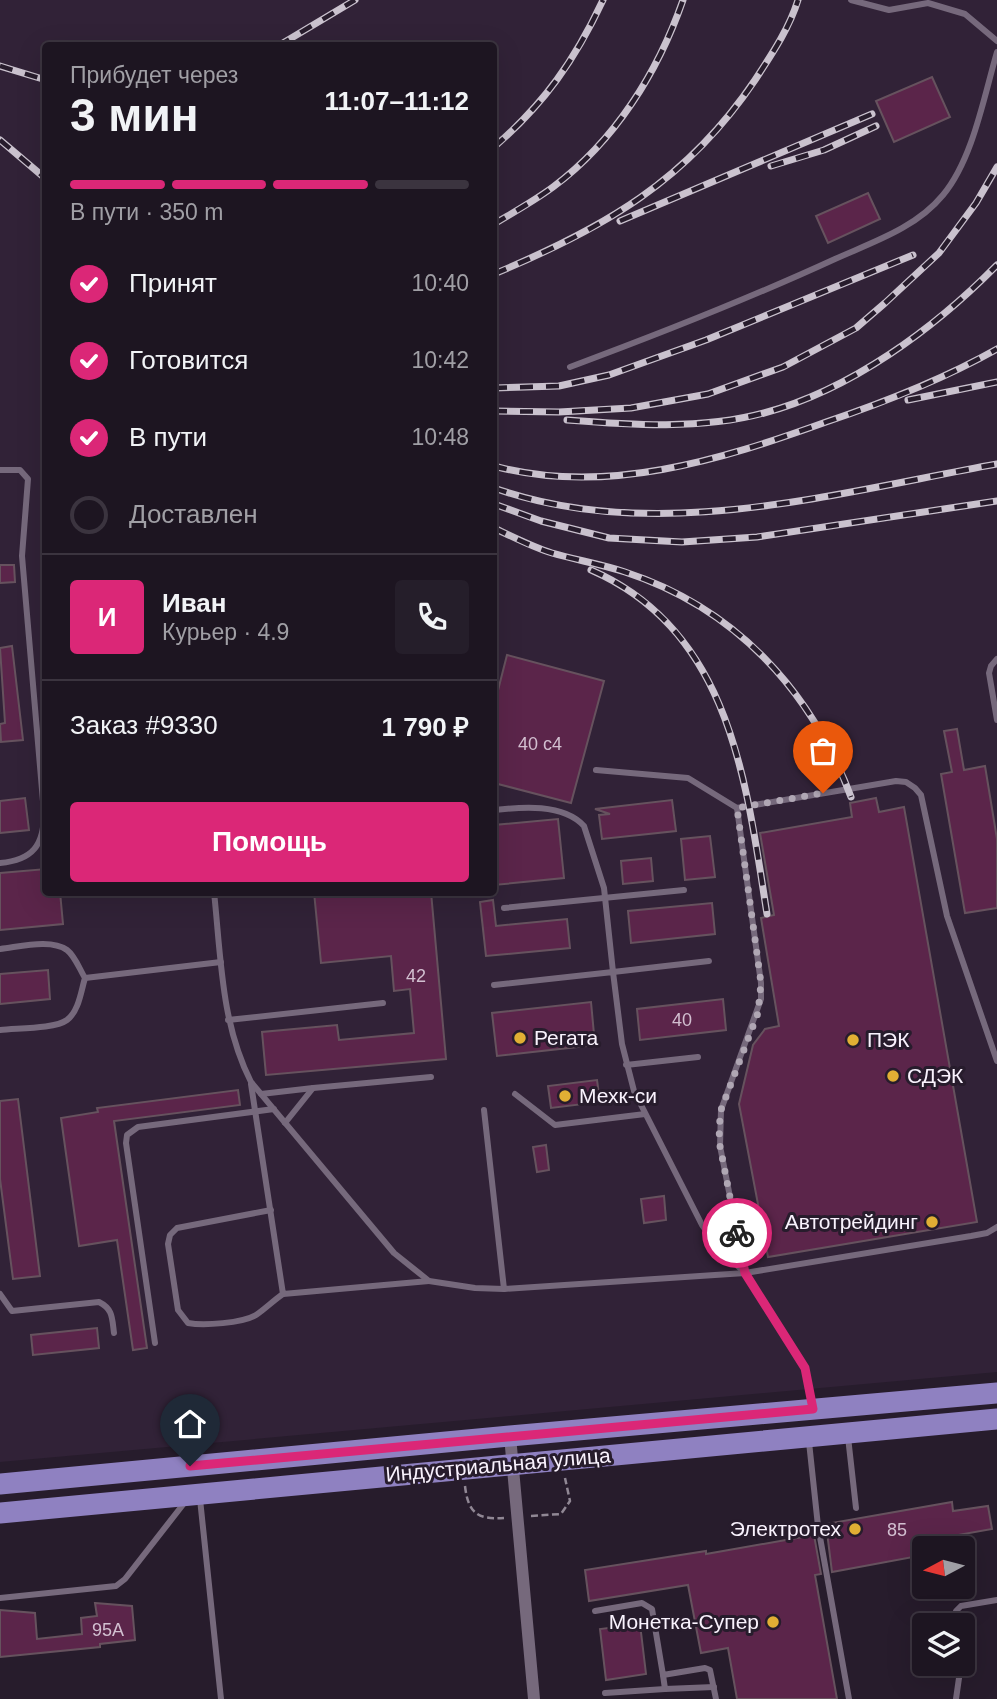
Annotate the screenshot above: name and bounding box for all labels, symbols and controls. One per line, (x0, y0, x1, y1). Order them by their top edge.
text: Прибудет через (70, 62, 238, 88)
text: 11:07–11:12 (324, 86, 469, 116)
text: 3 мин (70, 89, 198, 141)
text: В пути · 350 m (70, 199, 223, 225)
icon: check (70, 265, 108, 303)
text: Принят (129, 268, 217, 298)
text: 10:40 (411, 270, 469, 296)
icon: check (70, 342, 108, 380)
text: Готовится (129, 345, 248, 375)
text: 10:42 (411, 347, 469, 373)
icon: check (70, 419, 108, 457)
text: В пути (129, 422, 207, 452)
text: 10:48 (411, 424, 469, 450)
text: Доставлен (129, 499, 258, 529)
button: phone (395, 580, 469, 654)
text: Иван (162, 588, 227, 618)
text: И (98, 602, 116, 632)
text: Курьер · 4.9 (162, 619, 289, 645)
text: Заказ #9330 (70, 710, 218, 740)
text: 1 790 ₽ (382, 712, 469, 742)
pin (793, 721, 853, 793)
icon: bag (804, 732, 842, 770)
house number: 40 с4 (518, 734, 562, 754)
button: Помощь (70, 802, 469, 882)
house number: 42 (406, 966, 426, 986)
house number: 40 (672, 1010, 692, 1030)
place label: Регата (534, 1026, 599, 1049)
place label: ПЭК (867, 1028, 910, 1051)
marker: Регата (512, 1030, 528, 1046)
marker: ПЭК (845, 1032, 861, 1048)
place label: СДЭК (907, 1064, 964, 1087)
marker: СДЭК (885, 1068, 901, 1084)
place label: Мехк-си (579, 1084, 657, 1107)
marker: Мехк-си (557, 1088, 573, 1104)
courier (702, 1198, 772, 1268)
place label: Автотрейдинг (785, 1210, 918, 1233)
icon: bike (718, 1214, 756, 1252)
marker: Автотрейдинг (924, 1214, 940, 1230)
pin (160, 1394, 220, 1466)
icon: home (171, 1405, 209, 1443)
street label: Индустриальная улица (384, 1443, 612, 1486)
place label: Электротех (730, 1517, 841, 1540)
house number: 85 (887, 1520, 907, 1540)
marker: Электротех (847, 1521, 863, 1537)
north arrow (912, 1536, 975, 1600)
map controls (912, 1536, 975, 1676)
place label: Монетка-Супер (609, 1610, 759, 1633)
button: layers (912, 1613, 975, 1676)
marker: Монетка-Супер (765, 1614, 781, 1630)
house number: 95А (92, 1620, 124, 1640)

